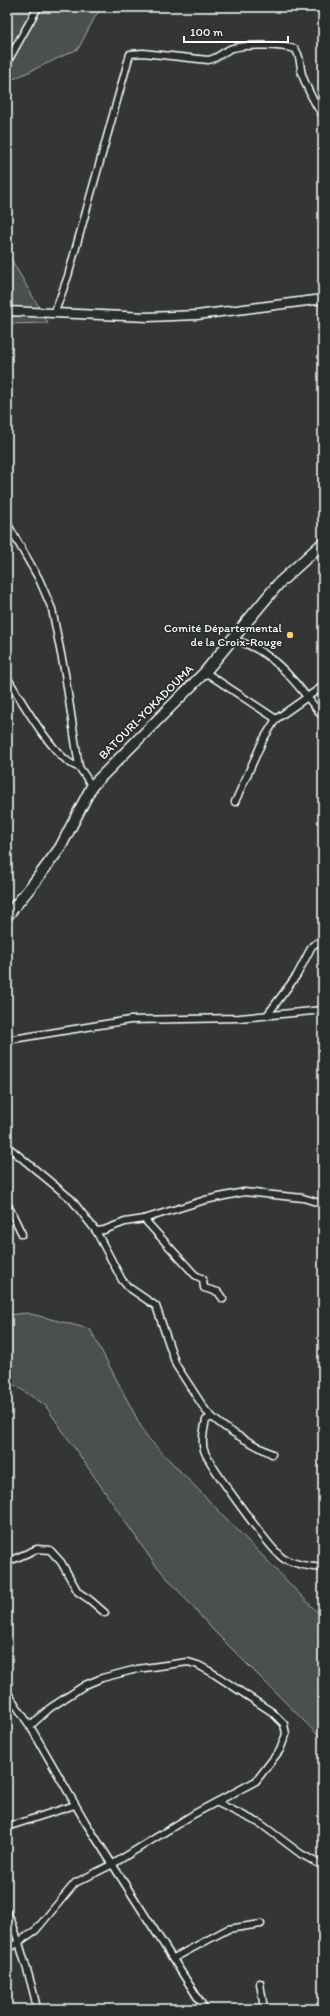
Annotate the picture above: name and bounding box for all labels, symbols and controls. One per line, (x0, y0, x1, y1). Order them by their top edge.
scale bar (184, 18, 288, 44)
text: 100 m (190, 25, 223, 39)
place label: Comité Départemental de la Croix-Rouge (164, 621, 283, 649)
marker: Comité Départemental de la Croix-Rouge (285, 630, 295, 640)
street label: BATOURI-YOKADOUMA (96, 662, 196, 762)

